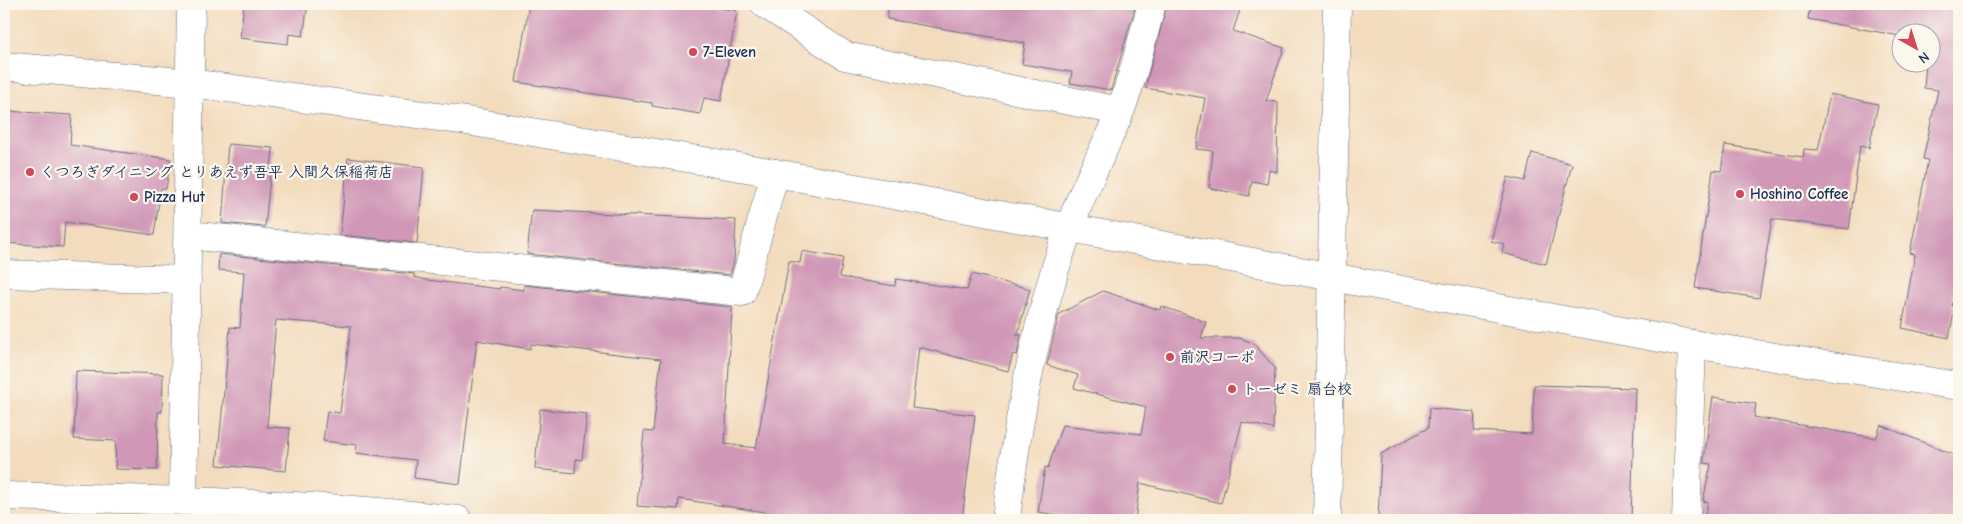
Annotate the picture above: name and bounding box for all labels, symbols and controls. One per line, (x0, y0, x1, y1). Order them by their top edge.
north arrow (1890, 22, 1940, 72)
place label: 7-Eleven (703, 43, 756, 61)
marker: 7-Eleven (687, 46, 699, 58)
text: N (1915, 48, 1933, 67)
place label: くつろぎダイニング とりあえず吾平 入間久保稲荷店 (40, 163, 394, 181)
marker: くつろぎダイニング とりあえず吾平 入間久保稲荷店 (24, 166, 36, 178)
place label: Hoshino Coffee (1750, 185, 1848, 203)
place label: Pizza Hut (144, 188, 206, 206)
marker: Hoshino Coffee (1734, 188, 1746, 200)
marker: Pizza Hut (128, 191, 140, 203)
place label: 前沢コーポ (1180, 348, 1255, 366)
marker: 前沢コーポ (1164, 351, 1176, 363)
place label: トーゼミ 扇台校 (1242, 380, 1352, 398)
marker: トーゼミ 扇台校 (1226, 383, 1238, 395)

